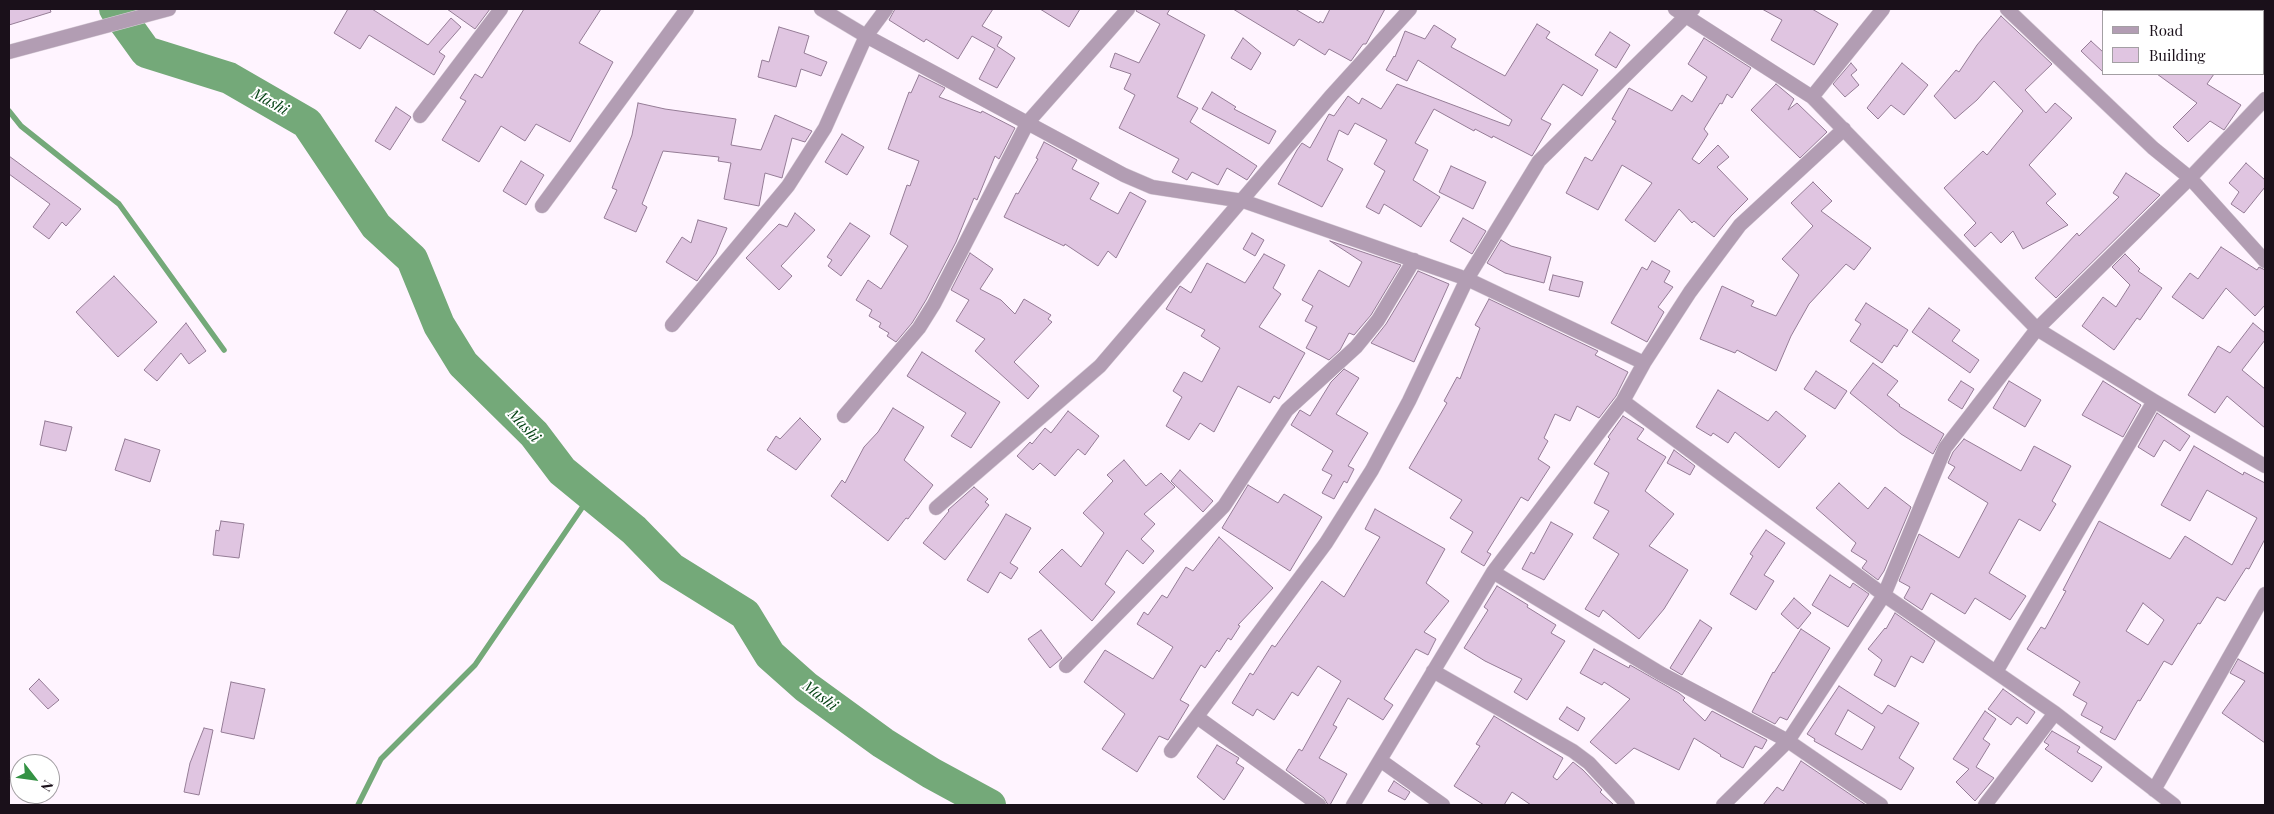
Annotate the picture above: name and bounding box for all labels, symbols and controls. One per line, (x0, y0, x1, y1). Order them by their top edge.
legend (2102, 10, 2264, 75)
text: Road (2149, 20, 2183, 40)
text: Building (2149, 45, 2205, 65)
water label: Mashi (249, 85, 291, 119)
water label: Mashi (504, 406, 544, 446)
water label: Mashi (799, 677, 841, 715)
north arrow (10, 754, 60, 804)
text: N (37, 777, 58, 795)

